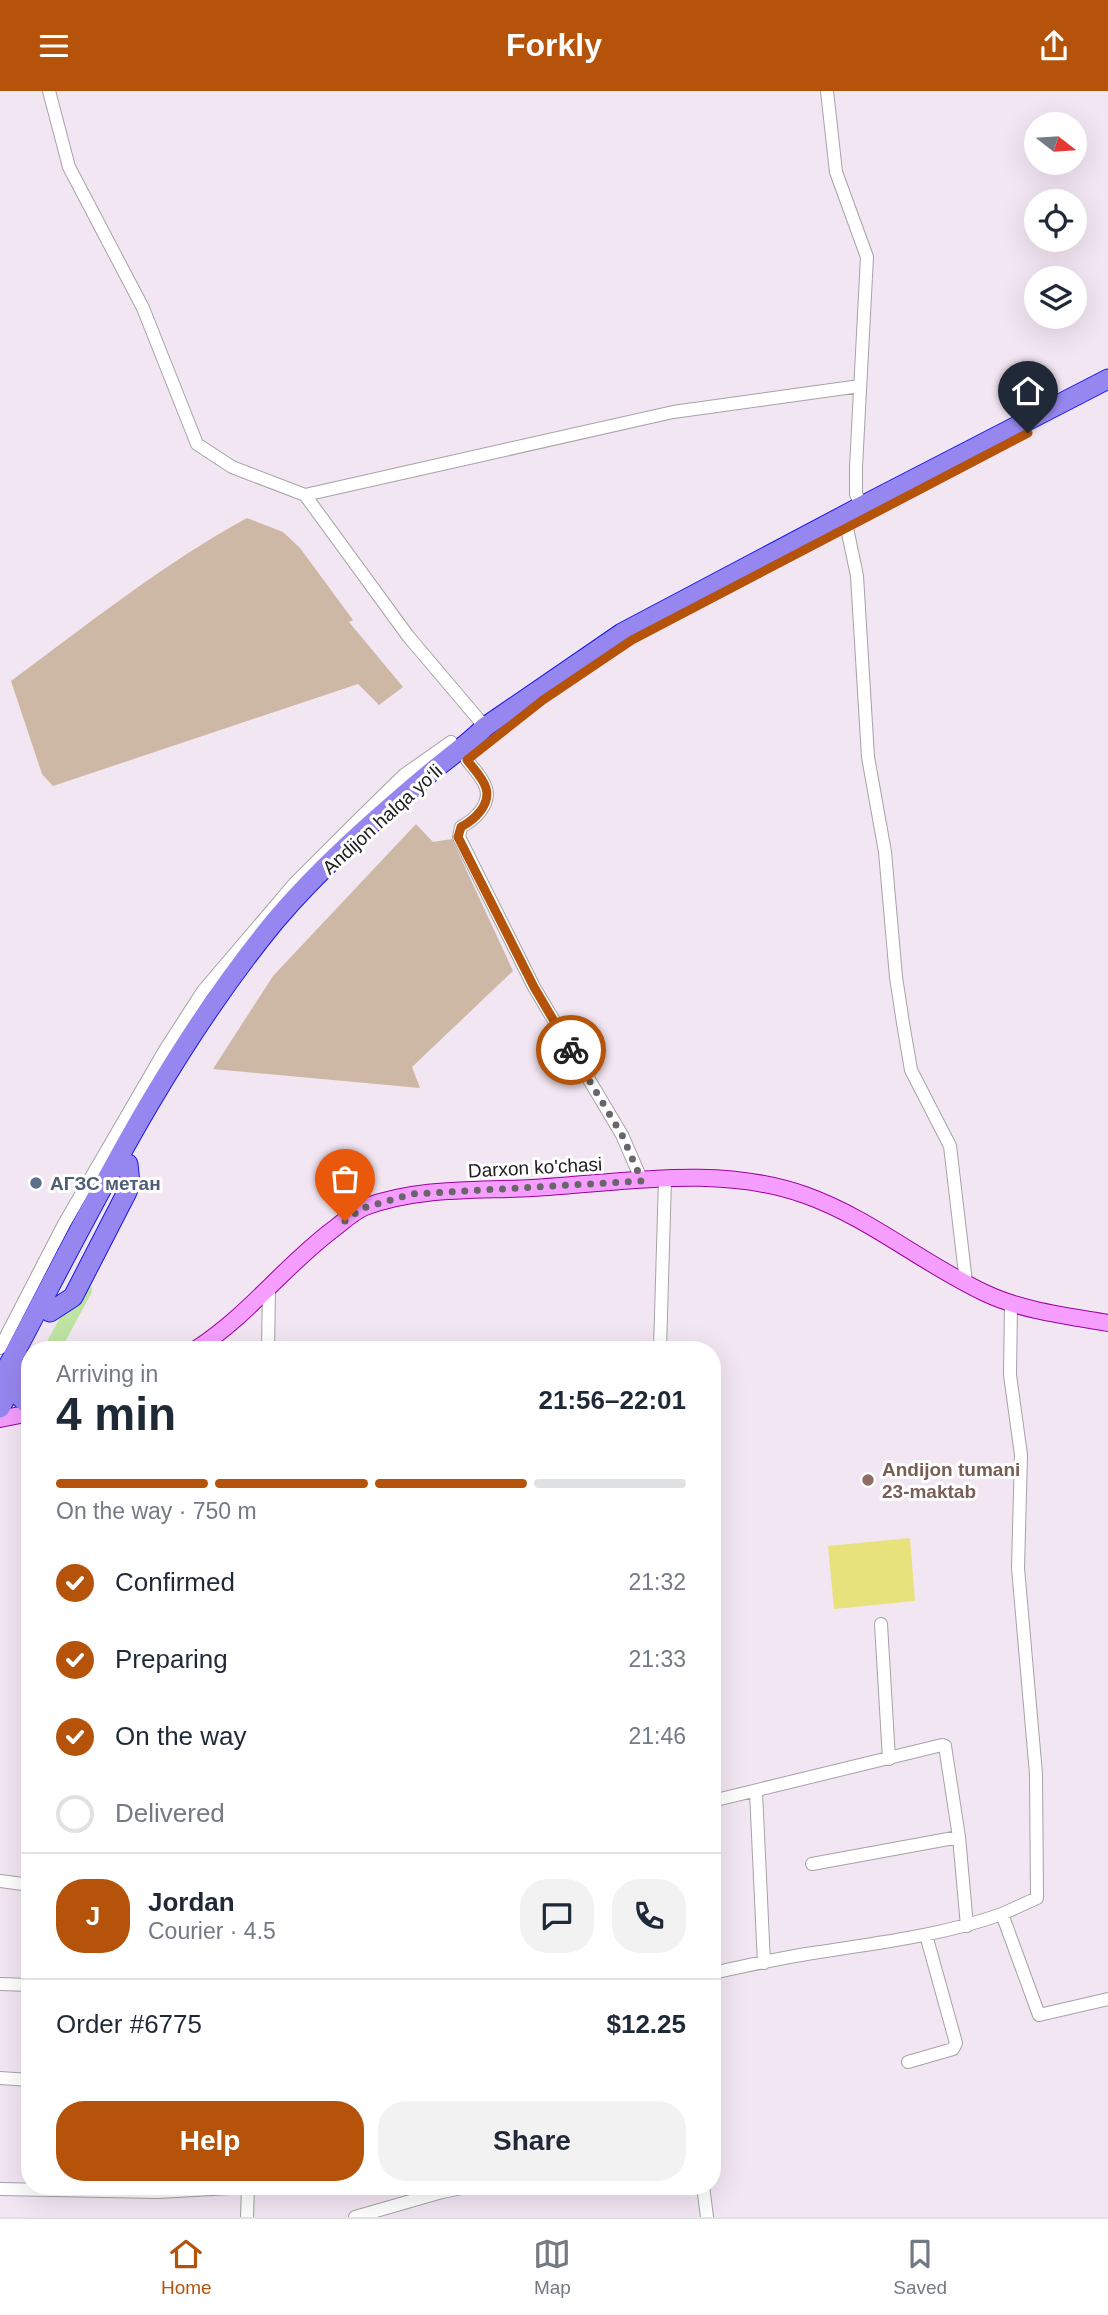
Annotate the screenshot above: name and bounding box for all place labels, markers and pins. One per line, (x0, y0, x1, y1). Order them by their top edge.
pin (998, 361, 1058, 433)
pin (315, 1149, 375, 1221)
place label: АГЗС метан (50, 1173, 161, 1194)
marker: АГЗС метан (28, 1175, 44, 1191)
place label: Andijon tumani 23-maktab (882, 1459, 1020, 1502)
marker: Andijon tumani 23-maktab (860, 1472, 876, 1488)

